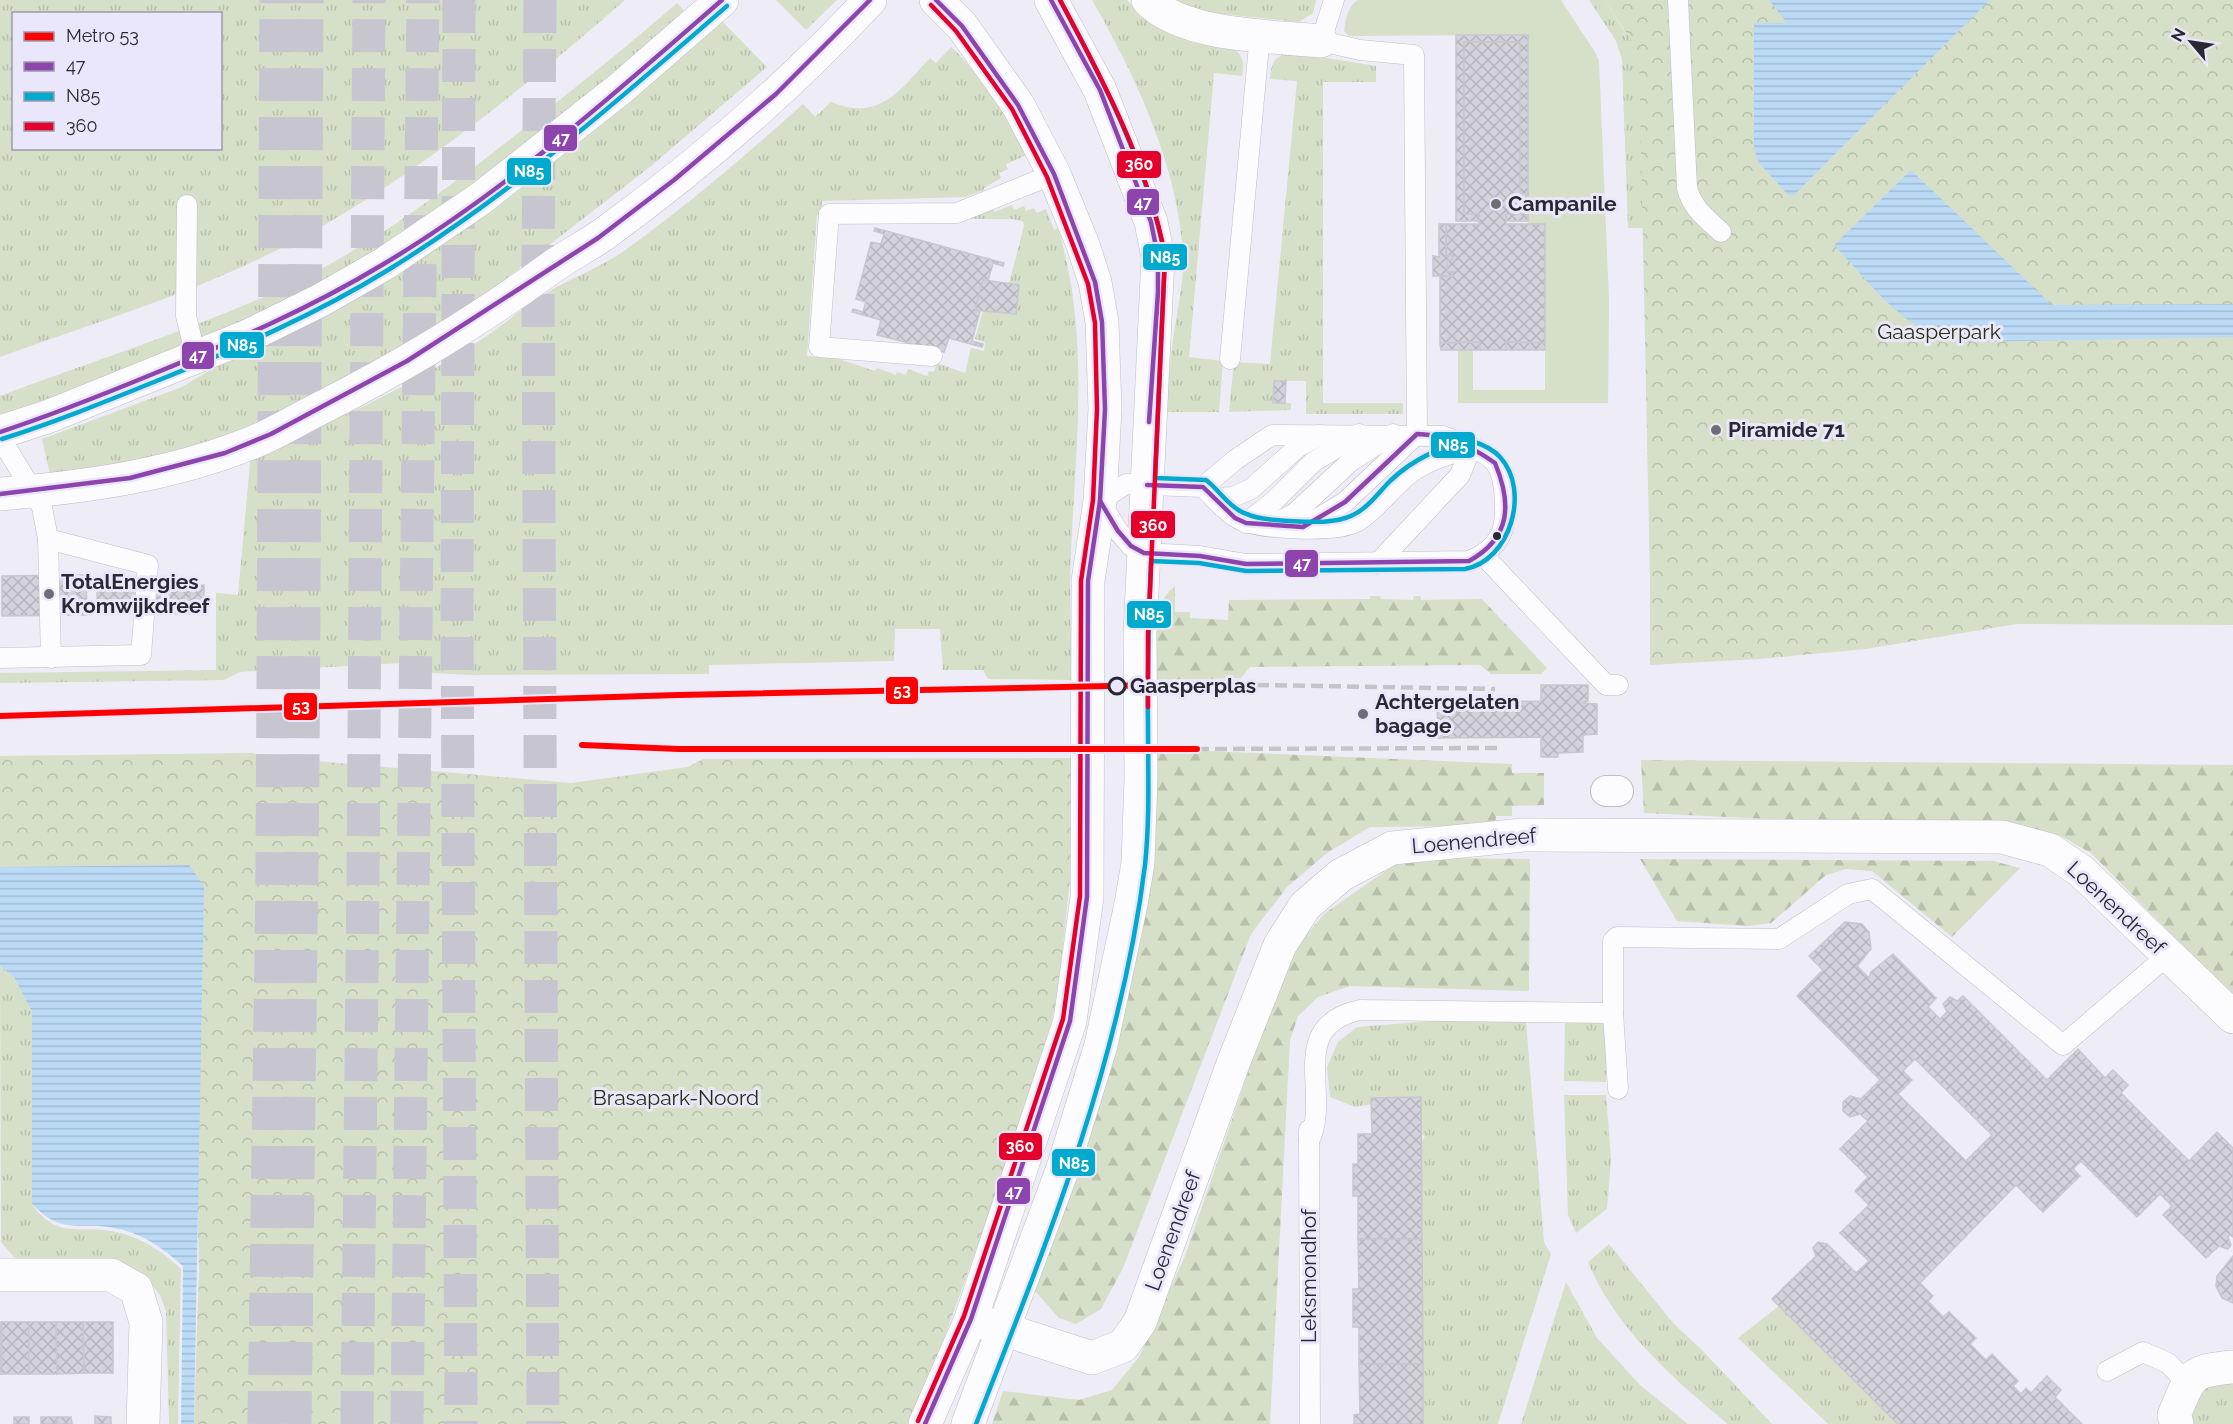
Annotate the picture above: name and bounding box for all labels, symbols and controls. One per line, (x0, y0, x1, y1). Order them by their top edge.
legend (12, 12, 222, 150)
north arrow (2161, 12, 2221, 72)
text: Metro 53 (66, 25, 139, 46)
text: N (2167, 25, 2190, 45)
text: 47 (66, 55, 86, 76)
text: N85 (66, 85, 101, 106)
text: 360 (66, 115, 97, 136)
line badge: 47 (543, 124, 578, 152)
text: 47 (552, 129, 570, 148)
line badge: 360 (1116, 150, 1162, 179)
text: 360 (1125, 155, 1153, 174)
line badge: N85 (506, 157, 552, 186)
text: N85 (514, 162, 544, 181)
line badge: 47 (1126, 188, 1160, 216)
place label: Campanile (1508, 191, 1617, 216)
text: 47 (1134, 193, 1152, 212)
marker: Campanile (1489, 197, 1503, 211)
line badge: N85 (1142, 243, 1188, 271)
text: N85 (1150, 248, 1180, 267)
park label: Gaasperpark (1877, 319, 2001, 344)
line badge: N85 (219, 331, 265, 359)
text: N85 (227, 336, 257, 355)
line badge: 47 (181, 341, 215, 370)
text: 47 (189, 346, 207, 365)
place label: Piramide 71 (1728, 417, 1845, 442)
marker: Piramide 71 (1709, 423, 1723, 437)
line badge: N85 (1430, 431, 1476, 459)
text: N85 (1438, 436, 1468, 455)
line badge: 360 (1130, 510, 1176, 539)
text: 360 (1139, 516, 1167, 535)
unlabelled marker (1491, 530, 1503, 542)
line badge: 47 (1284, 549, 1319, 578)
text: 47 (1293, 554, 1311, 573)
place label: TotalEnergies Kromwijkdreef (61, 569, 210, 618)
marker: TotalEnergies Kromwijkdreef (42, 587, 56, 601)
line badge: N85 (1126, 600, 1172, 629)
text: N85 (1134, 605, 1164, 624)
place label: Gaasperplas (1130, 673, 1256, 698)
line badge: 53 (885, 676, 919, 705)
marker: Gaasperplas (1108, 677, 1126, 695)
text: 53 (893, 681, 911, 700)
place label: Achtergelaten bagage (1375, 689, 1519, 738)
line badge: 53 (283, 692, 318, 721)
text: 53 (292, 697, 310, 716)
marker: Achtergelaten bagage (1356, 707, 1370, 721)
street label: Loenendreef (1411, 823, 1538, 858)
street label: Loenendreef (2062, 856, 2171, 960)
park label: Brasapark-Noord (593, 1085, 759, 1110)
line badge: 360 (998, 1132, 1043, 1161)
text: 360 (1006, 1137, 1034, 1156)
line badge: N85 (1051, 1148, 1096, 1177)
text: N85 (1059, 1154, 1089, 1173)
street label: Loenendreef (1139, 1167, 1206, 1294)
line badge: 47 (996, 1177, 1031, 1205)
text: 47 (1005, 1182, 1023, 1201)
street label: Leksmondhof (1296, 1208, 1321, 1343)

